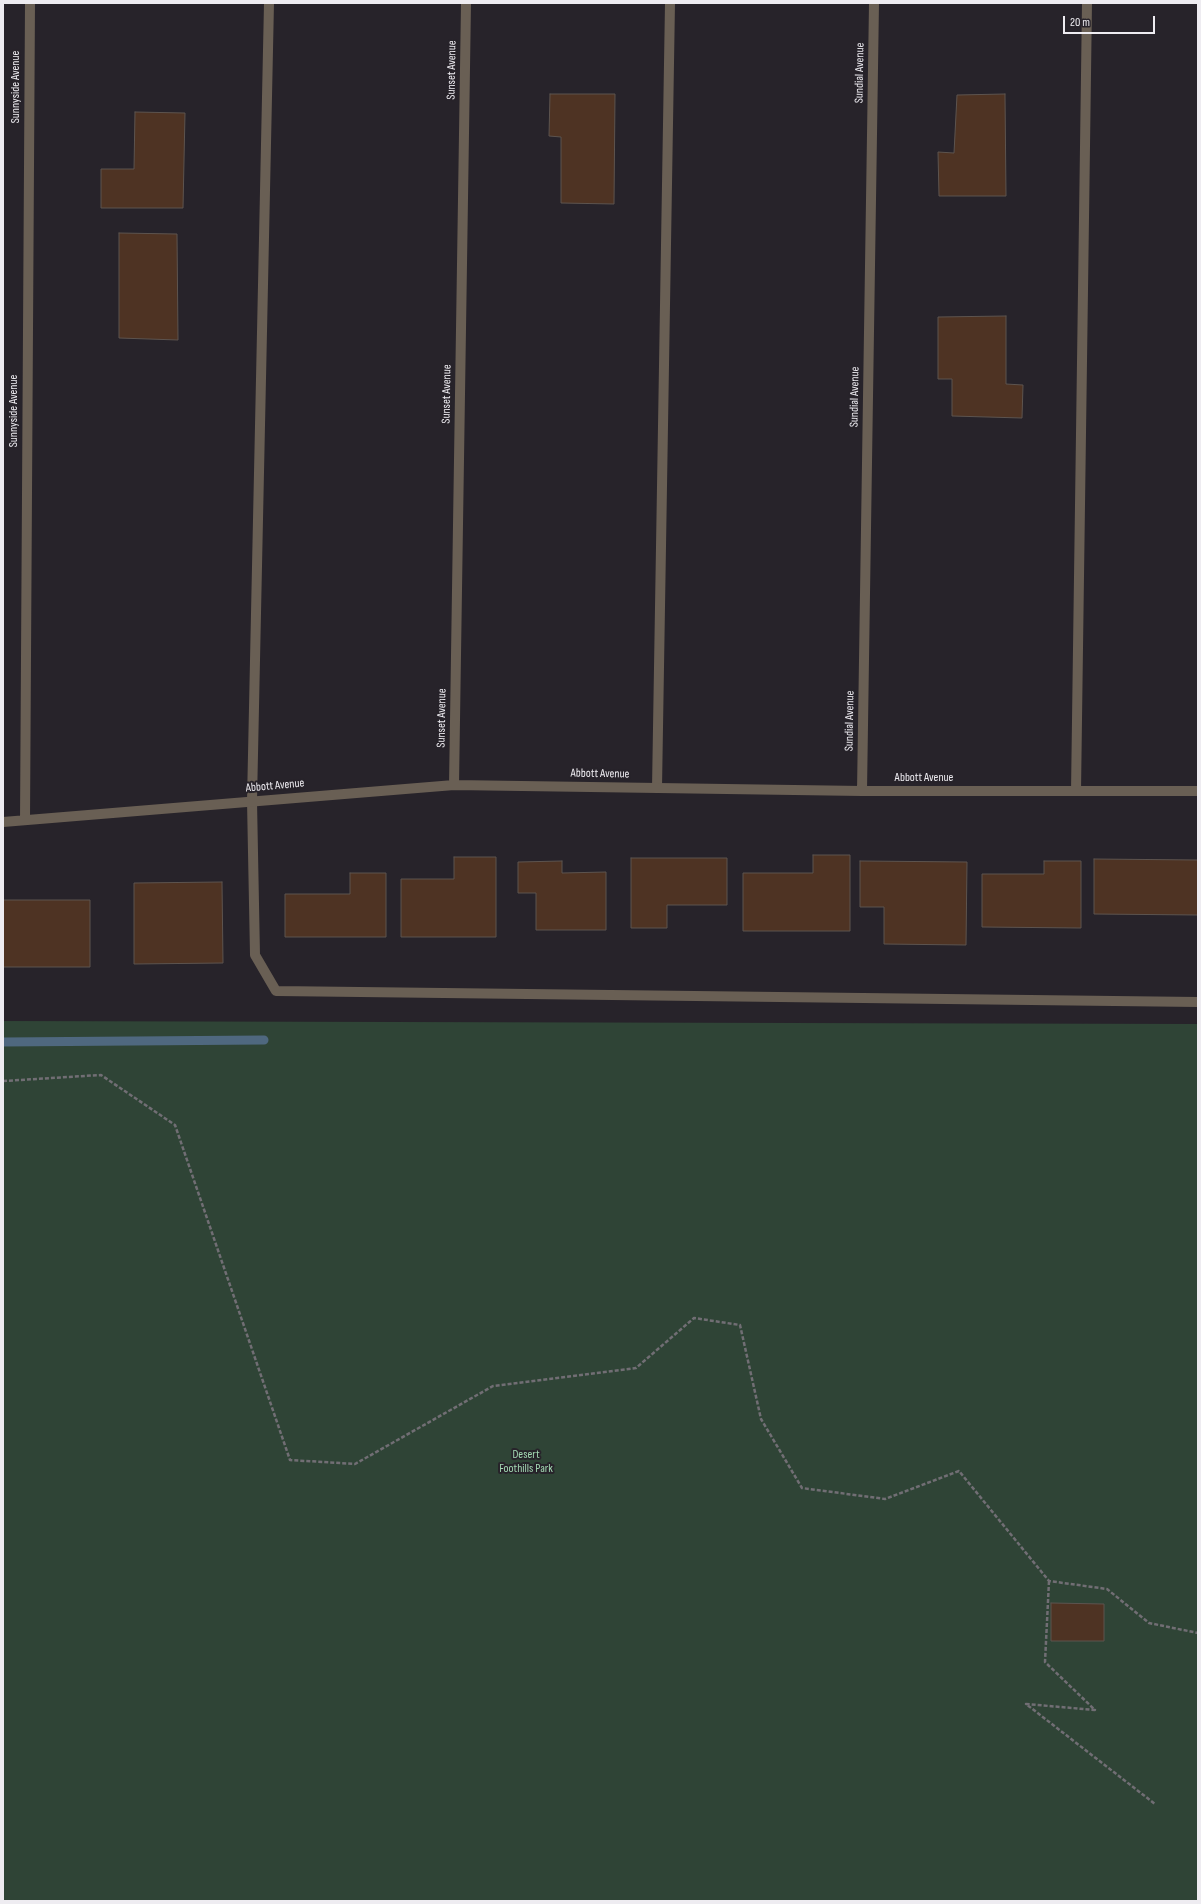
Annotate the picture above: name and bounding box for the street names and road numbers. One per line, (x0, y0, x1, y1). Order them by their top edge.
street label: Sunset Avenue (444, 40, 460, 100)
street label: Sundial Avenue (852, 43, 868, 103)
street label: Sunnyside Avenue (9, 51, 23, 123)
street label: Sunset Avenue (439, 364, 455, 424)
street label: Sundial Avenue (847, 367, 863, 427)
street label: Sunnyside Avenue (7, 375, 21, 447)
street label: Sunset Avenue (434, 688, 450, 748)
street label: Sundial Avenue (842, 691, 858, 751)
street label: Abbott Avenue (570, 766, 630, 782)
street label: Abbott Avenue (895, 771, 953, 785)
street label: Abbott Avenue (245, 776, 305, 796)

